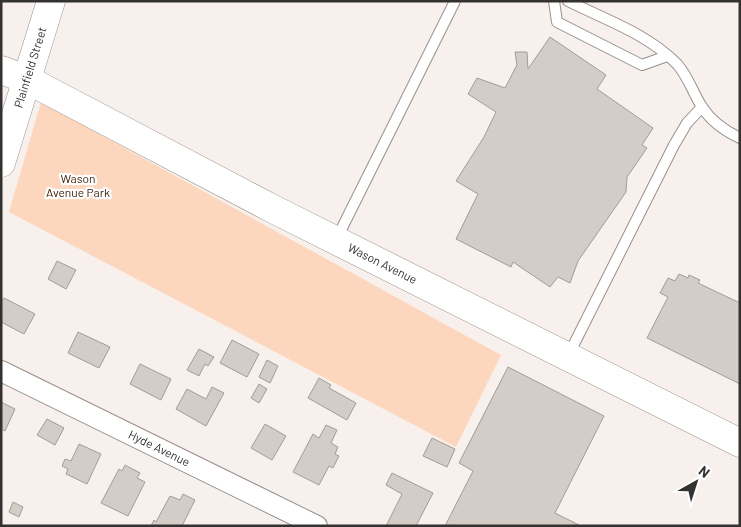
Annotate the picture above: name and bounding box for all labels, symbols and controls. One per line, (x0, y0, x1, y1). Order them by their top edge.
street label: Plainfield Street (10, 25, 49, 109)
park label: Wason Avenue Park (46, 171, 110, 199)
street label: Wason Avenue (346, 240, 420, 286)
street label: Hyde Avenue (126, 427, 192, 469)
north arrow (671, 457, 721, 507)
text: N (696, 462, 713, 481)

